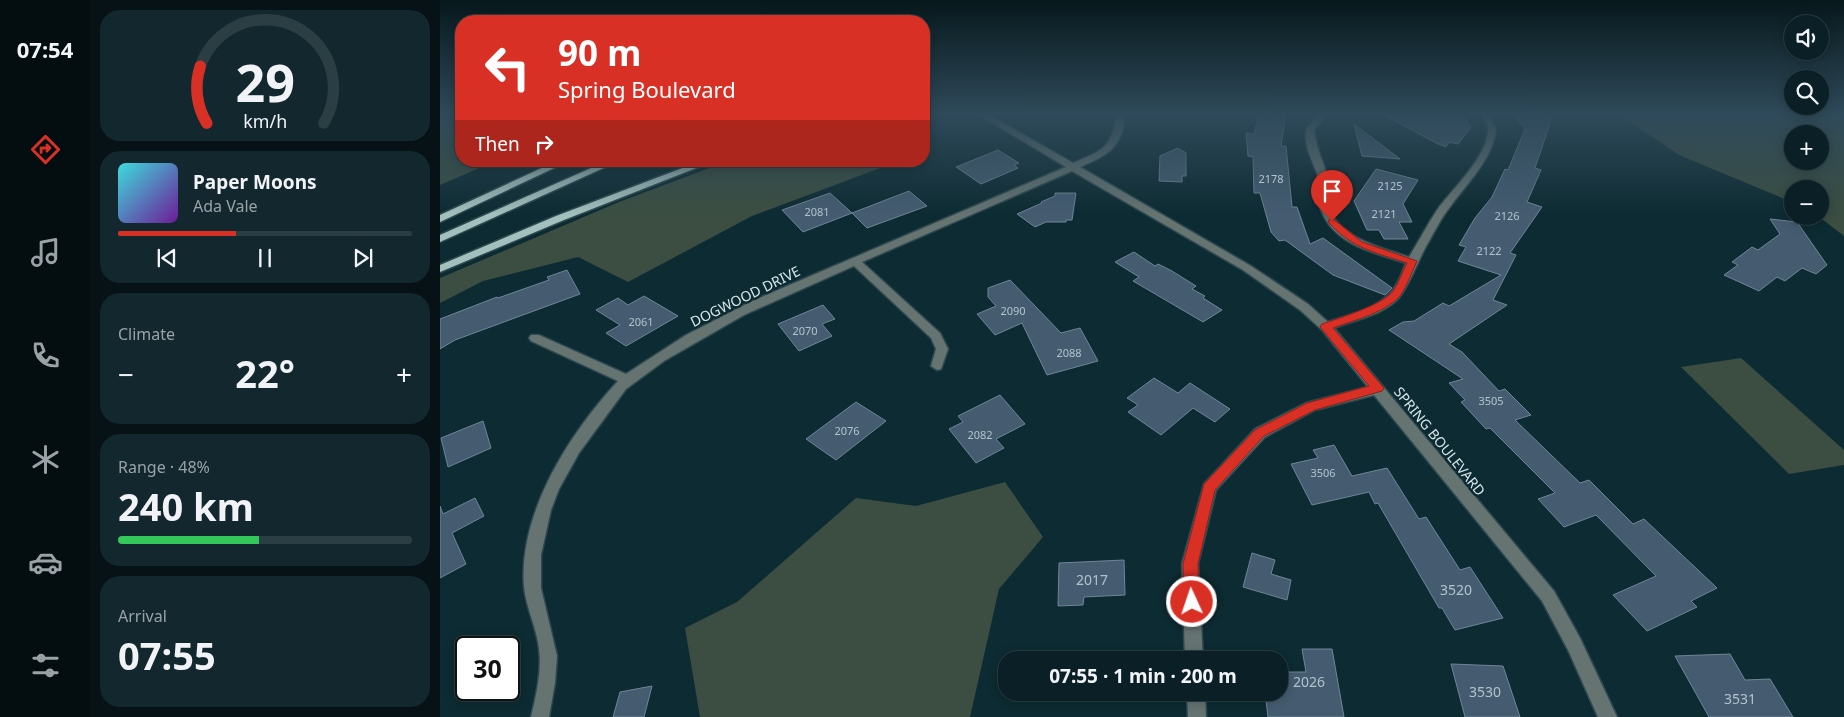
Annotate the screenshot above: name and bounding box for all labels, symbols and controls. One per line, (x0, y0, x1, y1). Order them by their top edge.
map controls (1784, 15, 1829, 225)
button: sound (1784, 15, 1829, 60)
text: 90 m (558, 29, 641, 76)
text: 07:54 (17, 34, 73, 64)
icon: left (475, 35, 540, 100)
text: 29 (235, 46, 295, 117)
button: search (1784, 70, 1829, 115)
text: Spring Boulevard (558, 74, 736, 104)
text: km/h (243, 109, 287, 133)
button: + (1784, 125, 1829, 170)
icon: right (530, 130, 558, 158)
text: Then (475, 131, 520, 157)
icon: directions (28, 132, 63, 167)
text: Paper Moons (193, 169, 317, 195)
pin (1311, 170, 1353, 221)
house number: 2178 (1258, 171, 1284, 186)
icon: arrive (1318, 177, 1346, 205)
house number: 2125 (1377, 178, 1403, 193)
button: − (1784, 180, 1829, 225)
text: Ada Vale (193, 195, 258, 217)
house number: 2081 (804, 204, 830, 219)
house number: 2121 (1371, 206, 1397, 221)
house number: 2126 (1494, 208, 1520, 223)
icon: music (28, 235, 63, 270)
house number: 2122 (1476, 243, 1502, 258)
icon: previous (153, 244, 181, 272)
icon: pause (251, 244, 279, 272)
icon: next (349, 244, 377, 272)
street label: DOGWOOD DRIVE (687, 261, 803, 331)
house number: 2090 (1000, 303, 1026, 318)
house number: 2061 (628, 314, 654, 329)
text: Climate (118, 323, 175, 345)
house number: 2070 (792, 323, 818, 338)
icon: phone (28, 338, 63, 373)
house number: 2088 (1056, 345, 1082, 360)
text: 22° (235, 347, 295, 399)
text: − (118, 355, 134, 393)
text: + (396, 355, 412, 393)
street label: SPRING BOULEVARD (1390, 382, 1490, 500)
house number: 3505 (1478, 393, 1504, 408)
house number: 2076 (834, 423, 860, 438)
house number: 2082 (967, 427, 993, 442)
icon: climate (28, 442, 63, 477)
text: Range · 48% (118, 456, 210, 478)
house number: 3506 (1310, 465, 1336, 480)
text: 240 km (118, 480, 254, 532)
icon: car (28, 545, 63, 580)
house number: 2017 (1076, 570, 1108, 589)
position arrow (1165, 575, 1217, 627)
house number: 3520 (1440, 580, 1472, 599)
text: Arrival (118, 605, 167, 627)
text: 07:55 (118, 629, 216, 681)
speed limit sign: 30 (455, 636, 520, 701)
icon: filters (28, 648, 63, 683)
text: 07:55 · 1 min · 200 m (1049, 663, 1237, 689)
house number: 2026 (1293, 672, 1325, 691)
house number: 3530 (1469, 682, 1501, 701)
house number: 3531 (1724, 689, 1756, 708)

